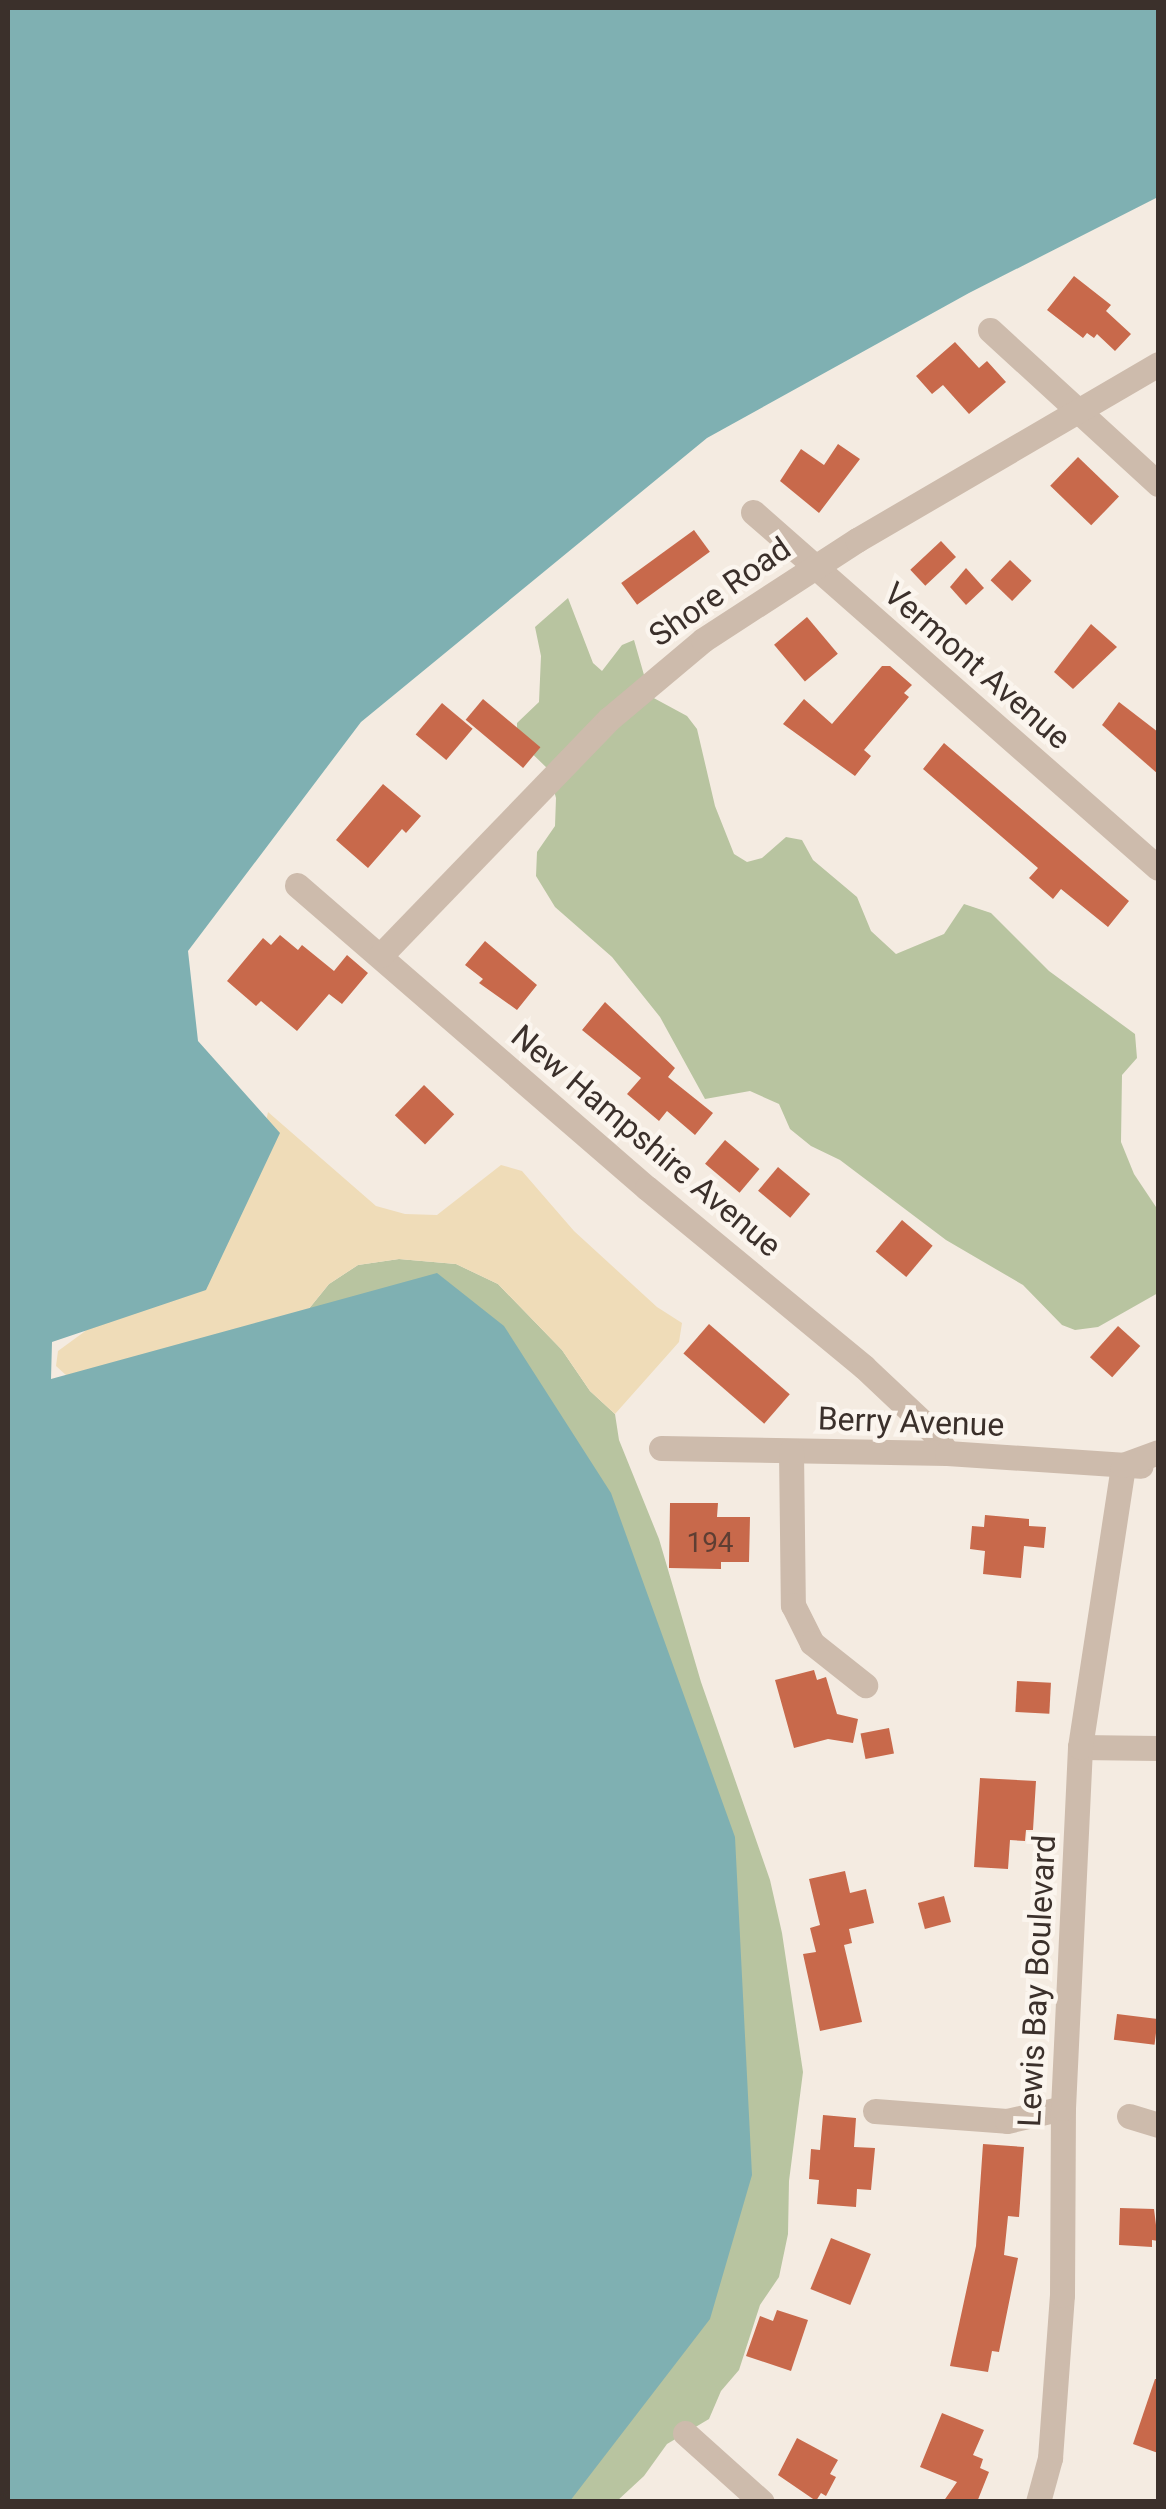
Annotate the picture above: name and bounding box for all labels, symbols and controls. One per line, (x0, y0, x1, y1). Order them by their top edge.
street label: Shore Road (642, 529, 798, 655)
street label: Vermont Avenue (876, 575, 1078, 757)
street label: New Hampshire Avenue (503, 1017, 789, 1265)
street label: Berry Avenue (817, 1400, 1005, 1444)
house number: 194 (686, 1526, 734, 1560)
street label: Lewis Bay Boulevard (1010, 1834, 1064, 2128)

